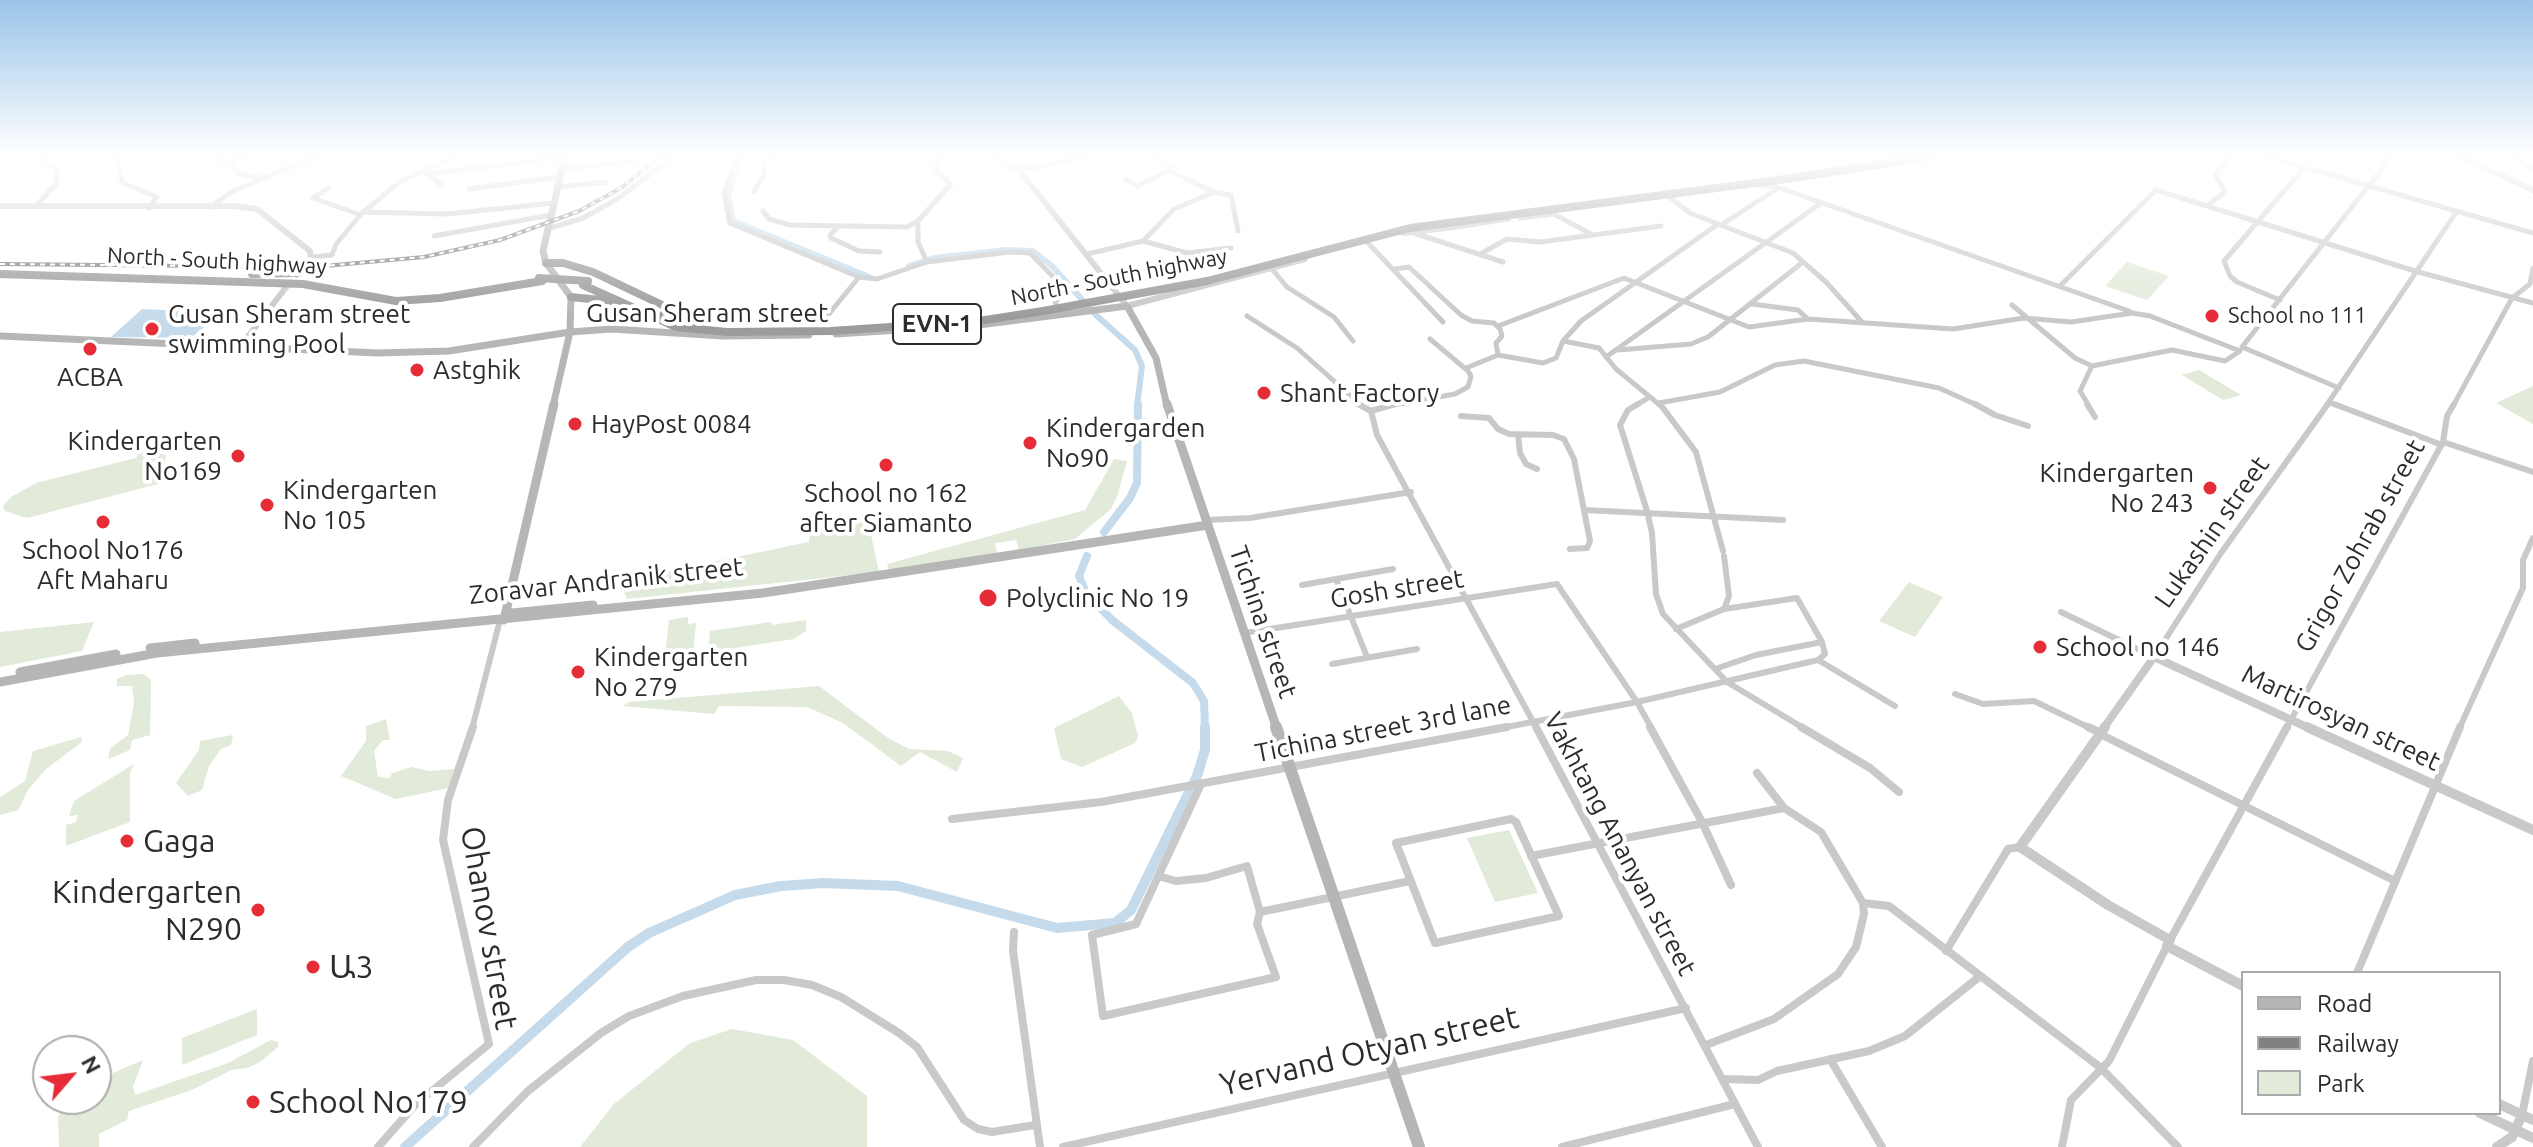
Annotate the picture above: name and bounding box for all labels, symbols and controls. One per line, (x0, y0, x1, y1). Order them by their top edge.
street label: North - South highway (107, 242, 327, 280)
street label: North - South highway (1009, 243, 1229, 311)
street label: Gusan Sheram street (586, 297, 828, 329)
place label: Gusan Sheram street swimming Pool (168, 298, 410, 360)
place label: School no 111 (2228, 303, 2367, 329)
road number: EVN-1 (893, 304, 981, 344)
marker: School no 111 (2203, 307, 2221, 325)
marker: Gusan Sheram street swimming Pool (143, 320, 161, 338)
marker: ACBA (81, 340, 99, 358)
place label: Astghik (433, 354, 521, 386)
place label: ACBA (57, 361, 123, 393)
marker: Astghik (408, 361, 426, 379)
place label: Shant Factory (1280, 377, 1439, 409)
marker: Shant Factory (1255, 384, 1273, 402)
place label: HayPost 0084 (591, 408, 752, 440)
place label: Kindergarden No90 (1046, 412, 1205, 474)
marker: HayPost 0084 (566, 415, 584, 433)
place label: Kindergarten No169 (68, 425, 222, 486)
marker: Kindergarden No90 (1021, 434, 1039, 452)
street label: Grigor Zohrab street (2289, 434, 2431, 658)
marker: Kindergarten No169 (229, 447, 247, 465)
street label: Lukashin street (2148, 450, 2276, 614)
marker: School no 162 after Siamanto (877, 456, 895, 474)
place label: Kindergarten No 243 (2040, 457, 2194, 518)
place label: Kindergarten No 105 (283, 474, 437, 536)
place label: School no 162 after Siamanto (800, 477, 972, 538)
marker: Kindergarten No 243 (2201, 479, 2219, 497)
marker: Kindergarten No 105 (258, 496, 276, 514)
marker: School No176 Aft Maharu (94, 513, 112, 531)
place label: School No176 Aft Maharu (22, 534, 184, 596)
street label: Tichina street (1222, 542, 1304, 702)
street label: Zoravar Andranik street (467, 551, 745, 611)
street label: Gosh street (1328, 563, 1466, 615)
place label: Polyclinic No 19 (1006, 582, 1189, 614)
marker: Polyclinic No 19 (977, 587, 999, 609)
place label: School no 146 (2056, 631, 2220, 663)
marker: School no 146 (2031, 638, 2049, 656)
place label: Kindergarten No 279 (594, 641, 748, 702)
street label: Martirosyan street (2237, 658, 2445, 778)
marker: Kindergarten No 279 (569, 663, 587, 681)
street label: Tichina street 3rd lane (1252, 689, 1514, 769)
street label: Vakhtang Ananyan street (1537, 707, 1703, 981)
place label: Gaga (143, 822, 216, 860)
street label: Ohanov street (452, 823, 526, 1033)
marker: Gaga (118, 832, 136, 850)
place label: Kindergarten N290 (52, 873, 242, 948)
marker: Kindergarten N290 (249, 901, 267, 919)
place label: Ա3 (329, 948, 374, 986)
marker: Ա3 (304, 958, 322, 976)
legend (2241, 971, 2501, 1115)
text: Road (2317, 990, 2372, 1017)
street label: Yervand Otyan street (1216, 998, 1522, 1104)
text: Railway (2317, 1030, 2399, 1057)
north arrow (32, 1035, 112, 1115)
text: N (77, 1051, 107, 1078)
text: Park (2317, 1070, 2365, 1097)
place label: School No179 (269, 1083, 468, 1121)
marker: School No179 (244, 1093, 262, 1111)

